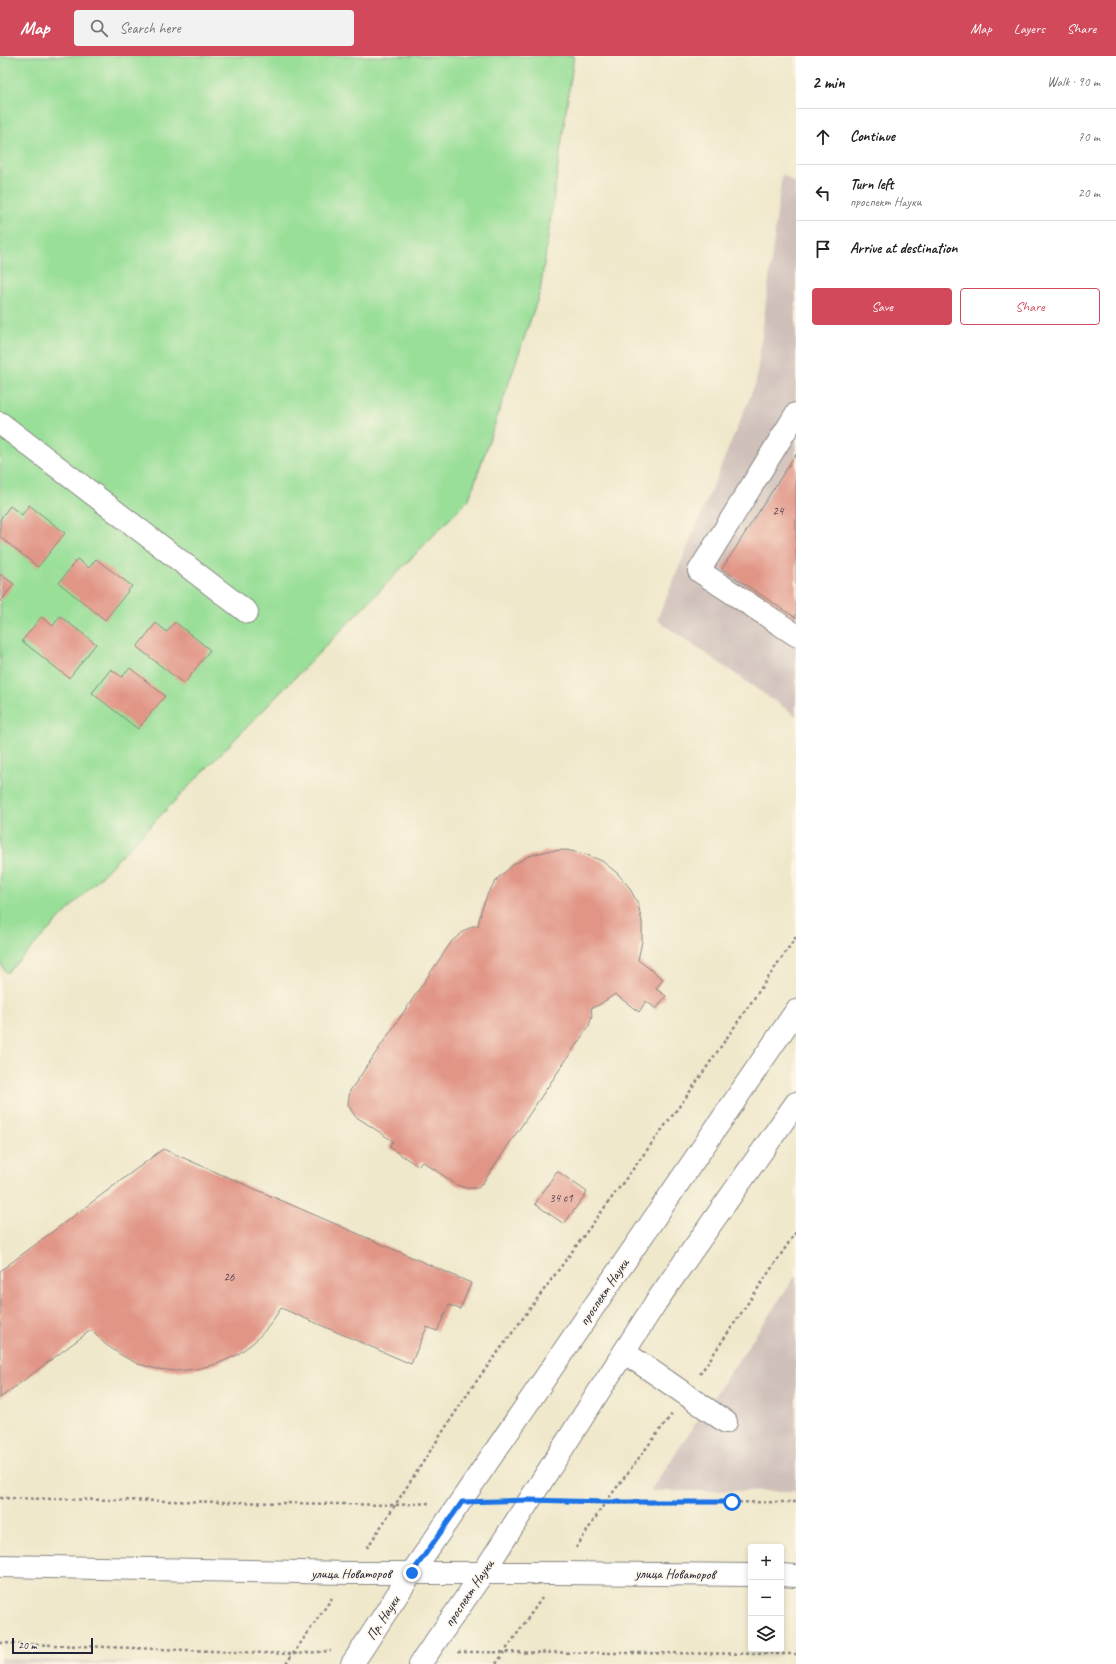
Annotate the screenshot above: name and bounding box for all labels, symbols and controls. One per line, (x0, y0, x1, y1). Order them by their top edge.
search box (74, 10, 354, 46)
text: Map (20, 16, 50, 40)
icon: search (88, 17, 110, 39)
text: Search here (120, 19, 181, 38)
text: Map (970, 20, 992, 37)
text: Layers (1014, 20, 1045, 37)
text: Share (1067, 20, 1096, 37)
text: 2 min (812, 72, 845, 93)
text: Walk · 90 m (1047, 74, 1100, 90)
icon: ahead (812, 126, 834, 148)
text: Continue (850, 127, 895, 146)
text: 70 m (1078, 129, 1100, 145)
text: Turn left (850, 175, 893, 194)
icon: left (812, 182, 834, 204)
text: 20 m (1078, 185, 1100, 201)
text: проспект Науки (850, 194, 922, 210)
icon: arrive (812, 238, 834, 260)
text: Arrive at destination (850, 239, 957, 258)
button: Save (812, 288, 952, 325)
button: Share (960, 288, 1100, 325)
house number: 24 (773, 503, 785, 519)
house number: 34 с1 (549, 1190, 573, 1206)
street label: проспект Науки (575, 1255, 633, 1329)
house number: 26 (224, 1269, 235, 1285)
route start (723, 1493, 741, 1511)
map controls (748, 1544, 784, 1652)
button: + (748, 1544, 784, 1580)
street label: проспект Науки (440, 1556, 498, 1630)
route end (403, 1564, 421, 1582)
street label: улица Новаторов (310, 1565, 394, 1582)
street label: улица Новаторов (634, 1565, 718, 1583)
button: − (748, 1580, 784, 1616)
street label: Пр. Науки (363, 1591, 405, 1643)
button: layers (748, 1616, 784, 1652)
scale bar (12, 1636, 93, 1655)
text: 20 m (18, 1638, 37, 1652)

